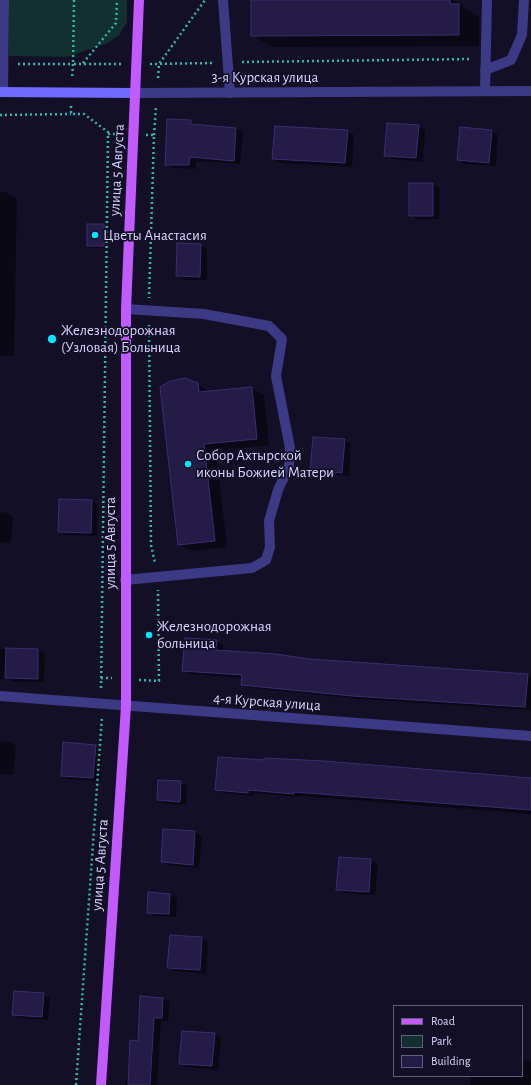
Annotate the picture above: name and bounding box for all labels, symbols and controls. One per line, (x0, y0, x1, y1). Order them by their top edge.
street label: 3-я Курская улица (212, 68, 318, 86)
street label: улица 5 Августа (106, 124, 128, 216)
place label: Цветы Анастасия (103, 226, 207, 244)
marker: Цветы Анастасия (90, 230, 100, 240)
place label: Железнодорожная (Узловая) Больница (61, 321, 181, 356)
marker: Железнодорожная (Узловая) Больница (46, 333, 58, 345)
place label: Собор Ахтырской иконы Божией Матери (196, 446, 334, 481)
marker: Собор Ахтырской иконы Божией Матери (183, 459, 193, 469)
street label: улица 5 Августа (101, 497, 119, 589)
place label: Железнодорожная больница (157, 617, 272, 652)
marker: Железнодорожная больница (144, 630, 154, 640)
street label: 4-я Курская улица (213, 689, 321, 715)
street label: улица 5 Августа (88, 818, 112, 912)
legend (393, 1005, 523, 1077)
text: Road (431, 1015, 455, 1027)
text: Park (431, 1035, 452, 1047)
text: Building (431, 1055, 471, 1067)

